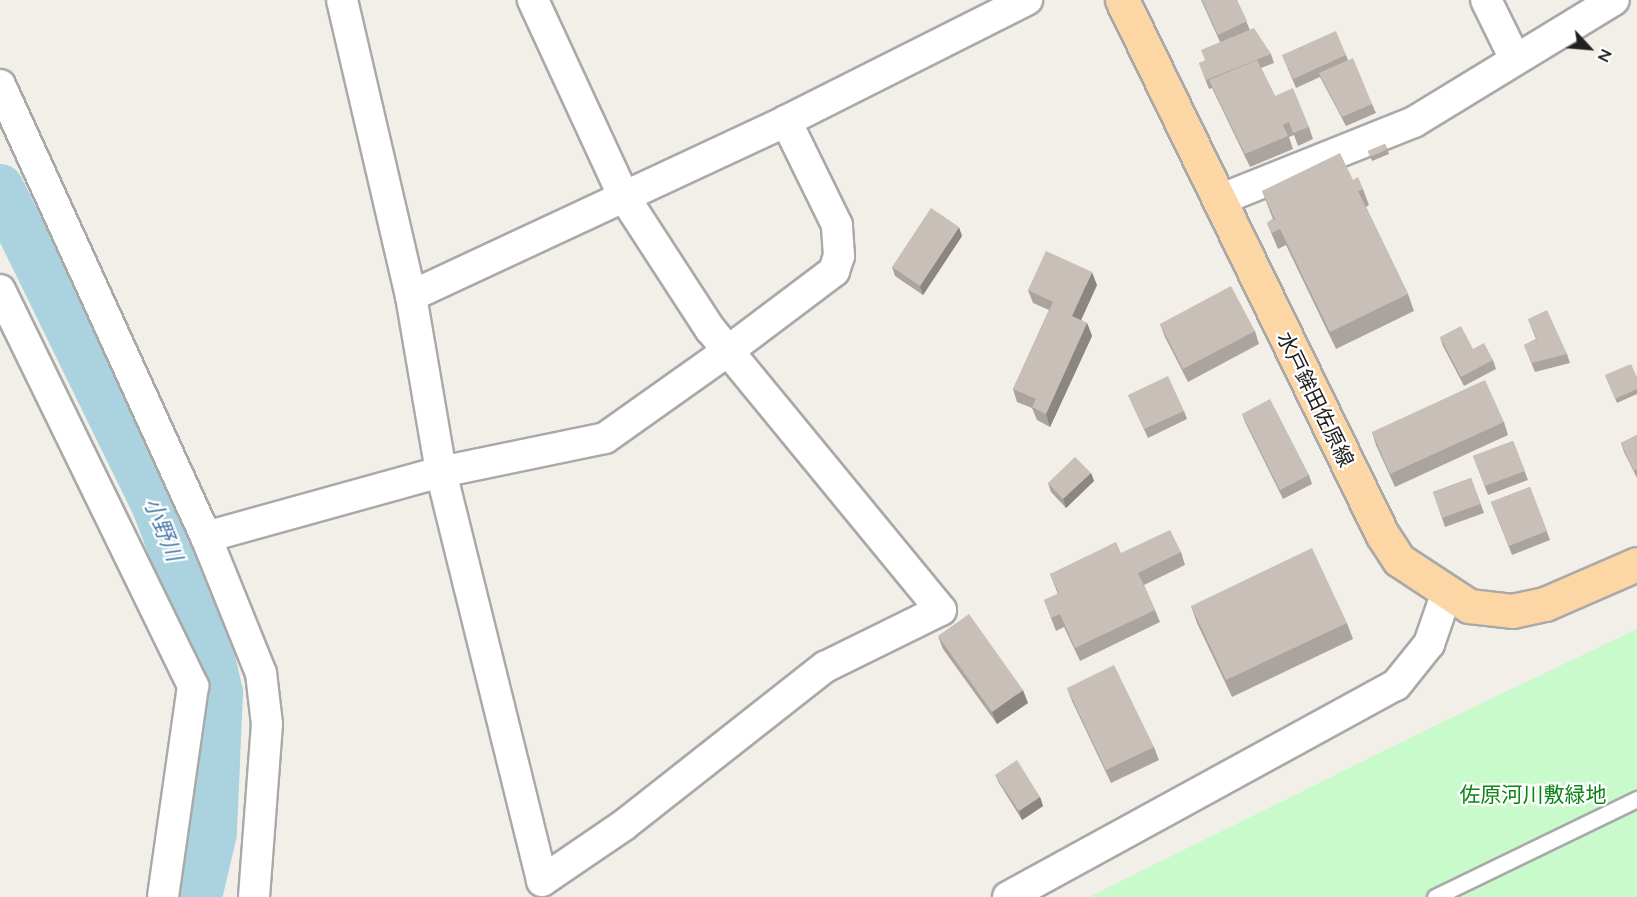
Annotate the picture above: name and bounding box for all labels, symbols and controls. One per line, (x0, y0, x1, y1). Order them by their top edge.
north arrow (1559, 18, 1619, 78)
text: N (1594, 46, 1617, 66)
street label: 水戸鉾田佐原線 (1272, 327, 1360, 471)
water label: 小野川 (139, 493, 189, 565)
park label: 佐原河川敷緑地 (1460, 781, 1606, 807)

